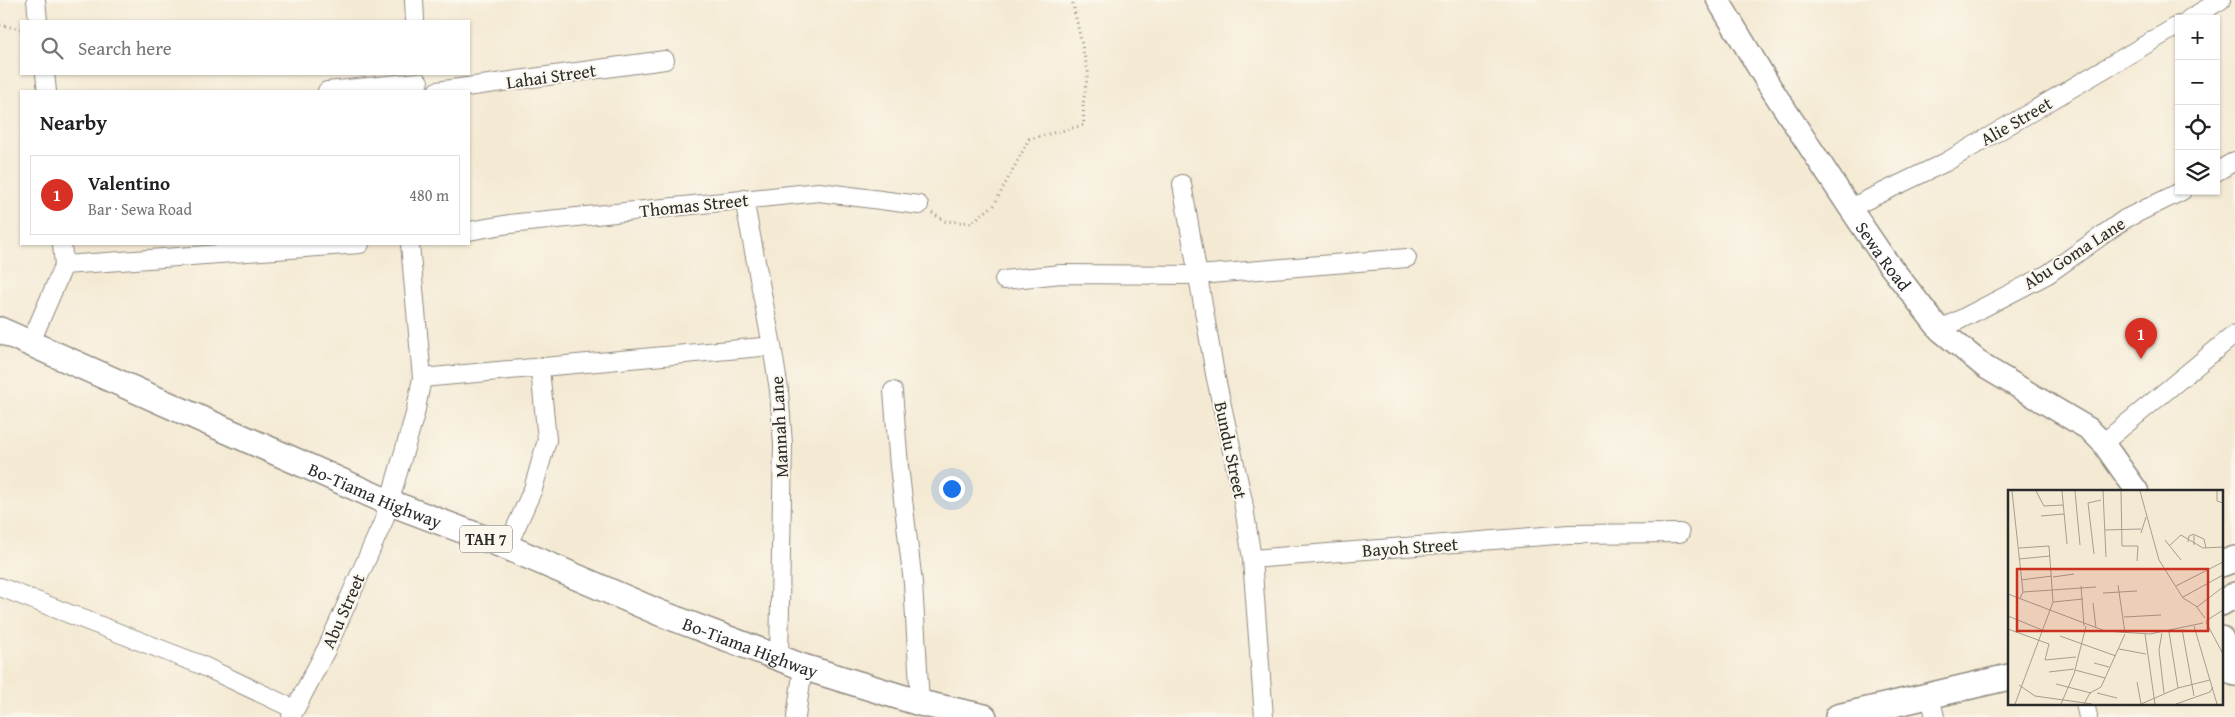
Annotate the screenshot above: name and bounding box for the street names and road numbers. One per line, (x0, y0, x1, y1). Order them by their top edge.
street label: Lahai Street (504, 56, 598, 96)
street label: Alie Street (1975, 89, 2057, 152)
street label: Thomas Street (638, 186, 750, 224)
street label: Abu Goma Lane (2018, 210, 2130, 296)
street label: Sewa Road (1849, 216, 1918, 297)
street label: Mannah Lane (763, 375, 795, 479)
street label: Bundu Street (1208, 399, 1255, 502)
street label: Bo-Tiama Highway (304, 455, 446, 535)
road number: TAH 7 (460, 526, 512, 552)
street label: Bayoh Street (1361, 530, 1460, 564)
street label: Abu Street (315, 569, 372, 653)
street label: Bo-Tiama Highway (679, 609, 821, 684)

